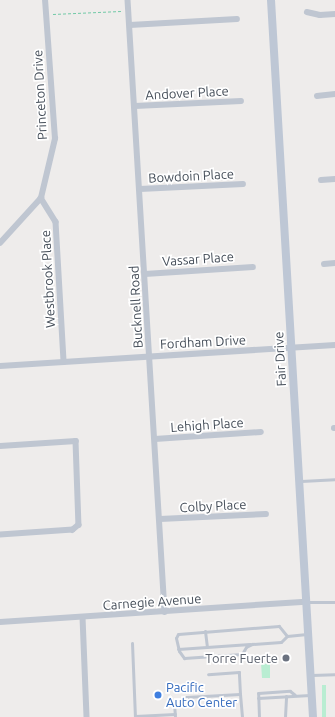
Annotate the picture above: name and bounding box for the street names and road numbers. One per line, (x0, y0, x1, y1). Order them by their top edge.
street label: Princeton Drive (30, 50, 50, 140)
street label: Andover Place (145, 83, 229, 103)
street label: Bowdoin Place (148, 166, 234, 186)
street label: Westbrook Place (38, 230, 58, 328)
street label: Vassar Place (162, 249, 234, 269)
street label: Bucknell Road (126, 265, 146, 349)
street label: Fair Drive (271, 331, 289, 387)
street label: Fordham Drive (160, 332, 246, 352)
street label: Lehigh Place (170, 415, 244, 435)
street label: Colby Place (179, 496, 247, 516)
street label: Carnegie Avenue (102, 591, 202, 613)

